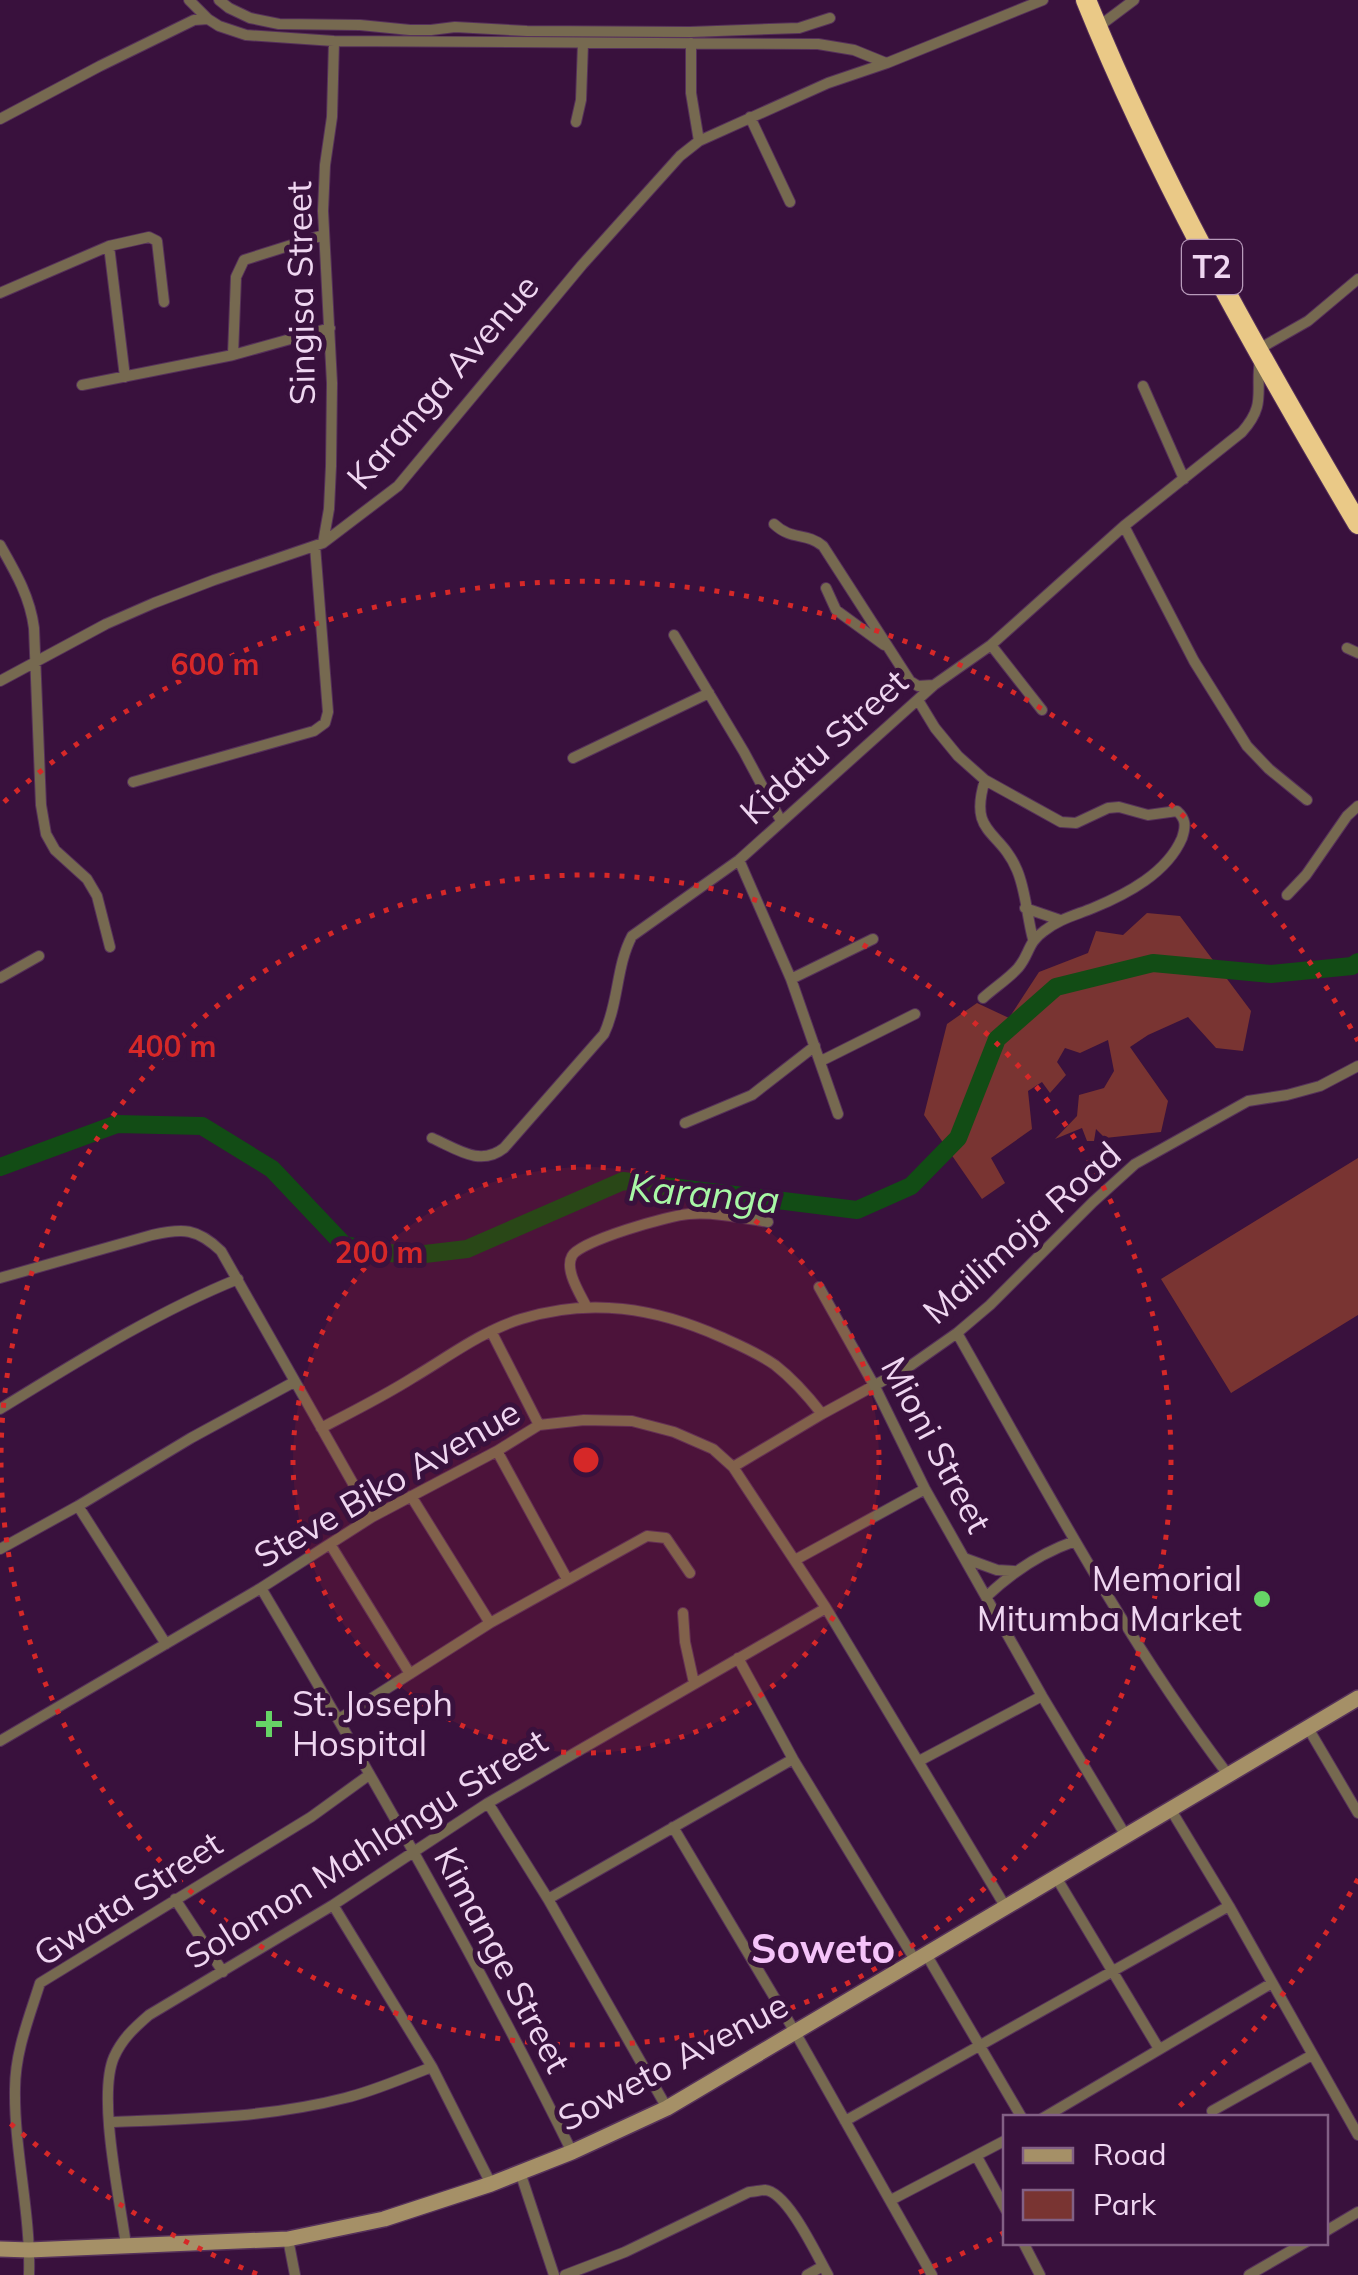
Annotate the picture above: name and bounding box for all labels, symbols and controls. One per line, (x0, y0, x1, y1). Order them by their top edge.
street label: Singisa Street (276, 180, 324, 406)
road number: T2 (1182, 240, 1242, 294)
street label: Karanga Avenue (337, 265, 548, 498)
text: 600 m (170, 645, 260, 683)
street label: Kidatu Street (730, 659, 916, 833)
text: 400 m (127, 1027, 217, 1065)
street label: Mailimoja Road (913, 1132, 1129, 1333)
water label: Karanga (627, 1163, 782, 1224)
text: 200 m (334, 1233, 424, 1271)
street label: Mioni Street (872, 1349, 1002, 1540)
street label: Steve Biko Avenue (246, 1389, 527, 1577)
centre of rings (568, 1442, 604, 1478)
place label: Memorial Mitumba Market (977, 1556, 1242, 1640)
marker: Memorial Mitumba Market (1251, 1588, 1273, 1610)
place label: St. Joseph Hospital (292, 1681, 453, 1765)
marker: St. Joseph Hospital (256, 1711, 282, 1737)
street label: Solomon Mahlangu Street (176, 1718, 555, 1978)
street label: Gwata Street (25, 1821, 230, 1975)
street label: Kimange Street (425, 1839, 581, 2080)
district label: Soweto (751, 1923, 895, 1973)
street label: Soweto Avenue (550, 1982, 795, 2140)
legend (1003, 2115, 1328, 2245)
text: Road (1093, 2135, 1167, 2173)
text: Park (1093, 2185, 1157, 2223)

